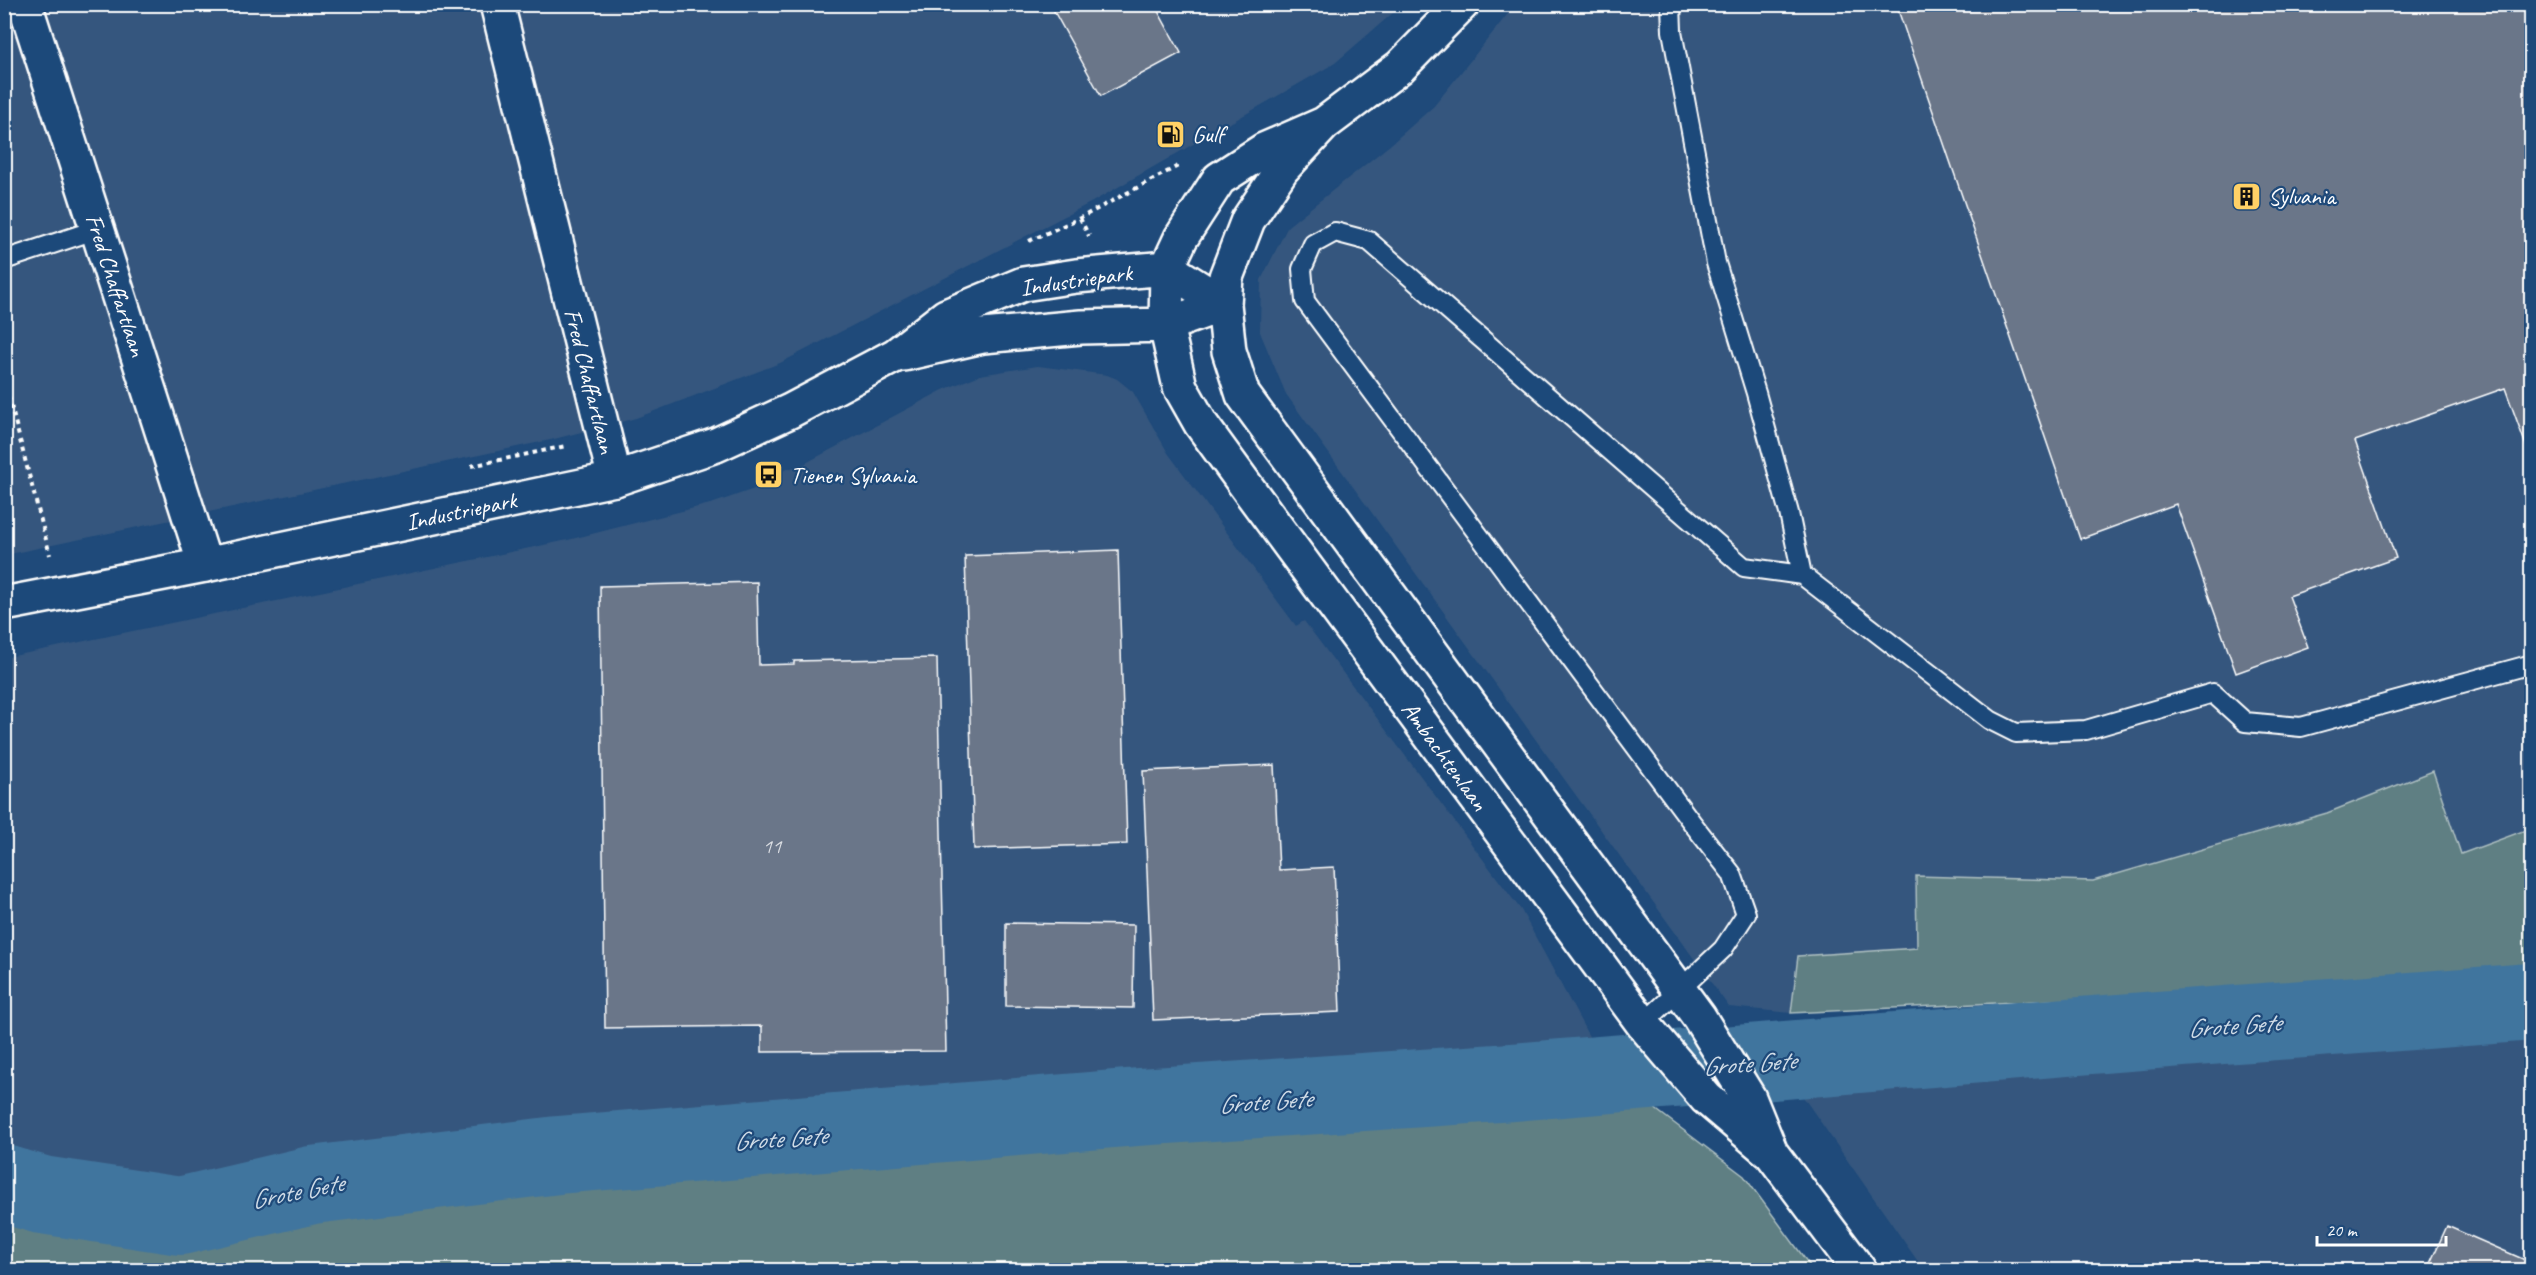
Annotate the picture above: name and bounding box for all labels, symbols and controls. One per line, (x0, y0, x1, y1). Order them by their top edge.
fuel station icon: Gulf (1155, 118, 1187, 150)
place label: Gulf (1192, 119, 1229, 149)
building icon: Sylvania (2231, 180, 2263, 212)
place label: Sylvania (2268, 181, 2337, 211)
street label: Fred Chaffartlaan (79, 210, 153, 361)
street label: Industriepark (1018, 257, 1136, 303)
street label: Fred Chaffartlaan (558, 306, 623, 457)
bus stop icon: Tienen Sylvania (753, 459, 785, 491)
place label: Tienen Sylvania (790, 460, 918, 490)
street label: Industriepark (403, 484, 521, 537)
street label: Ambachtenlaan (1395, 695, 1495, 817)
house number: 11 (763, 833, 783, 859)
water label: Grote Gete (2186, 1005, 2286, 1045)
water label: Grote Gete (1701, 1043, 1801, 1083)
water label: Grote Gete (1217, 1081, 1317, 1121)
water label: Grote Gete (732, 1118, 832, 1158)
water label: Grote Gete (248, 1166, 350, 1217)
scale bar (2317, 1209, 2446, 1247)
text: 20 m (2326, 1219, 2359, 1241)

